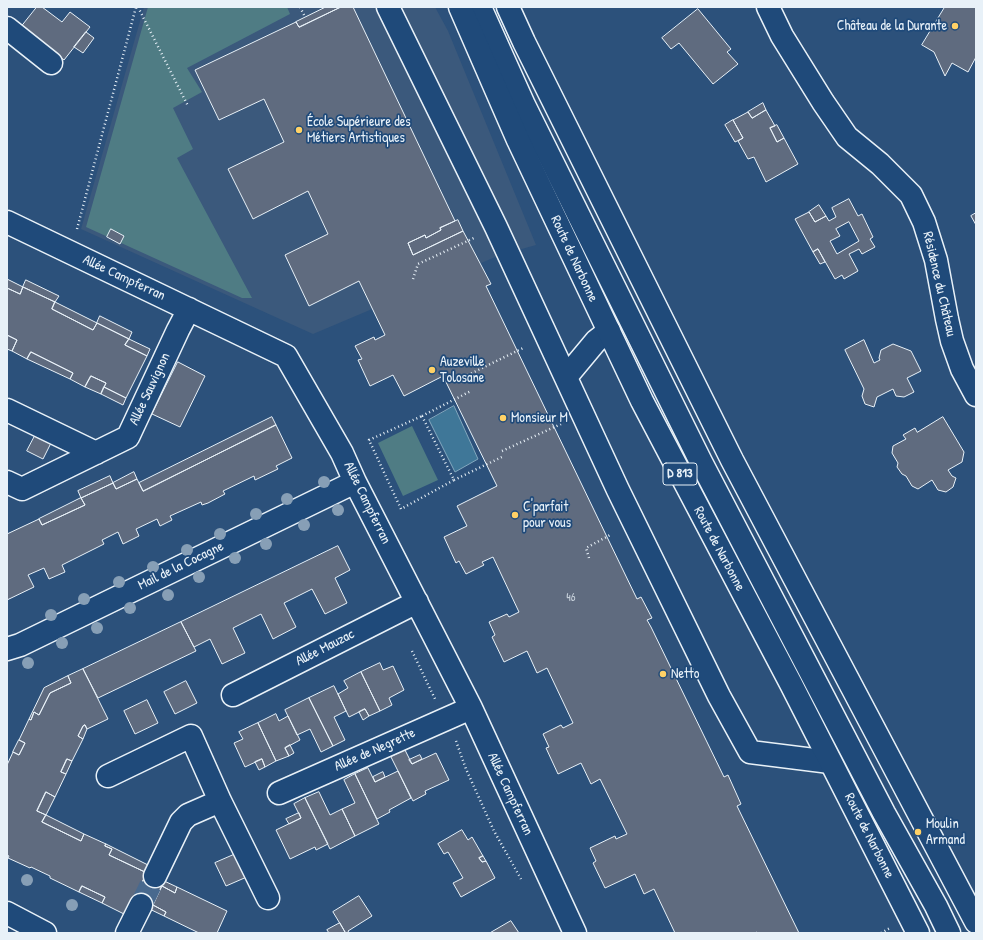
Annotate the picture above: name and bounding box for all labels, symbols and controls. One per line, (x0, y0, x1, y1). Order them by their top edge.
place label: Château de la Durante (837, 18, 947, 34)
marker: Château de la Durante (950, 21, 960, 31)
place label: École Supérieure des Métiers Artistiques (307, 114, 411, 146)
marker: École Supérieure des Métiers Artistiques (294, 125, 304, 135)
street label: Route de Narbonne (547, 213, 601, 305)
street label: Résidence du Château (919, 230, 959, 338)
street label: Allée Campferran (80, 252, 168, 304)
street label: Allée Sauvignon (126, 350, 174, 428)
place label: Auzeville Tolosane (440, 354, 484, 386)
marker: Auzeville Tolosane (427, 365, 437, 375)
place label: Monsieur M (511, 410, 568, 426)
marker: Monsieur M (498, 413, 508, 423)
street label: Allée Campferran (340, 459, 394, 547)
road number: D 813 (663, 463, 697, 485)
place label: C'parfait pour vous (523, 499, 571, 532)
street label: Route de Narbonne (690, 504, 748, 594)
marker: C'parfait pour vous (510, 510, 520, 520)
street label: Mail de la Cocagne (136, 538, 226, 594)
house number: 46 (566, 591, 576, 605)
street label: Allée Mauzac (293, 626, 357, 670)
place label: Netto (671, 666, 699, 682)
marker: Netto (658, 669, 668, 679)
street label: Allée de Negrette (332, 725, 418, 775)
street label: Allée Campferran (484, 750, 536, 838)
street label: Route de Narbonne (840, 791, 898, 881)
place label: Moulin Armand (926, 816, 965, 848)
marker: Moulin Armand (913, 827, 923, 837)

